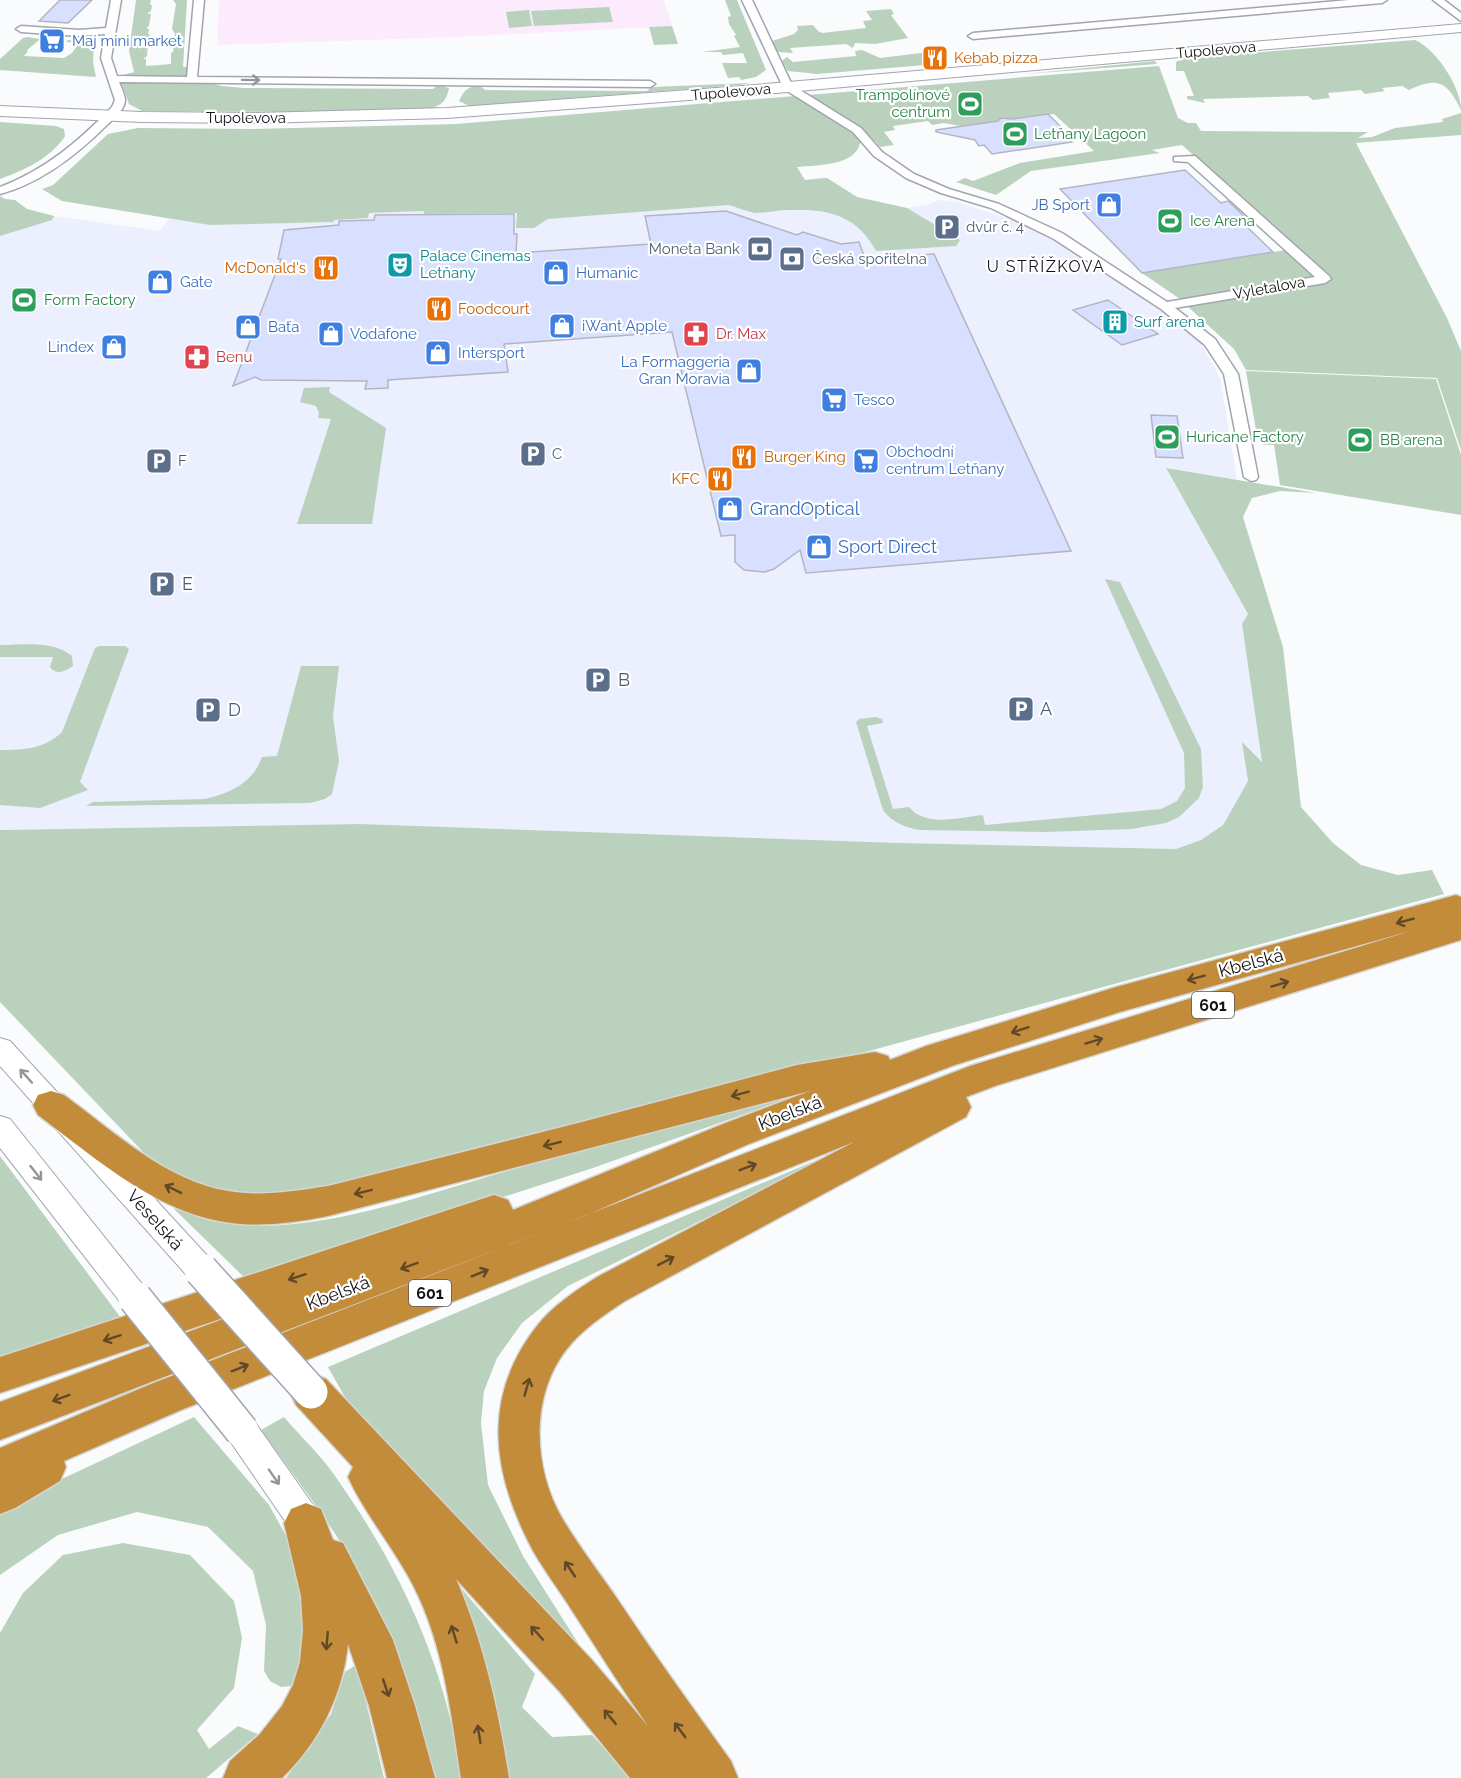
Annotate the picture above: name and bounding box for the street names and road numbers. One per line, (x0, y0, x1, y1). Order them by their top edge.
street label: Tupolevova (1175, 38, 1257, 62)
street label: Tupolevova (690, 80, 772, 104)
street label: Tupolevova (206, 109, 286, 127)
street label: Vyletalova (1232, 273, 1306, 303)
street label: Kbelská (1216, 944, 1286, 981)
road number: 601 (1192, 992, 1234, 1018)
street label: Kbelská (755, 1091, 824, 1134)
street label: Veselská (123, 1185, 188, 1254)
street label: Kbelská (303, 1271, 372, 1314)
road number: 601 (409, 1280, 451, 1306)

